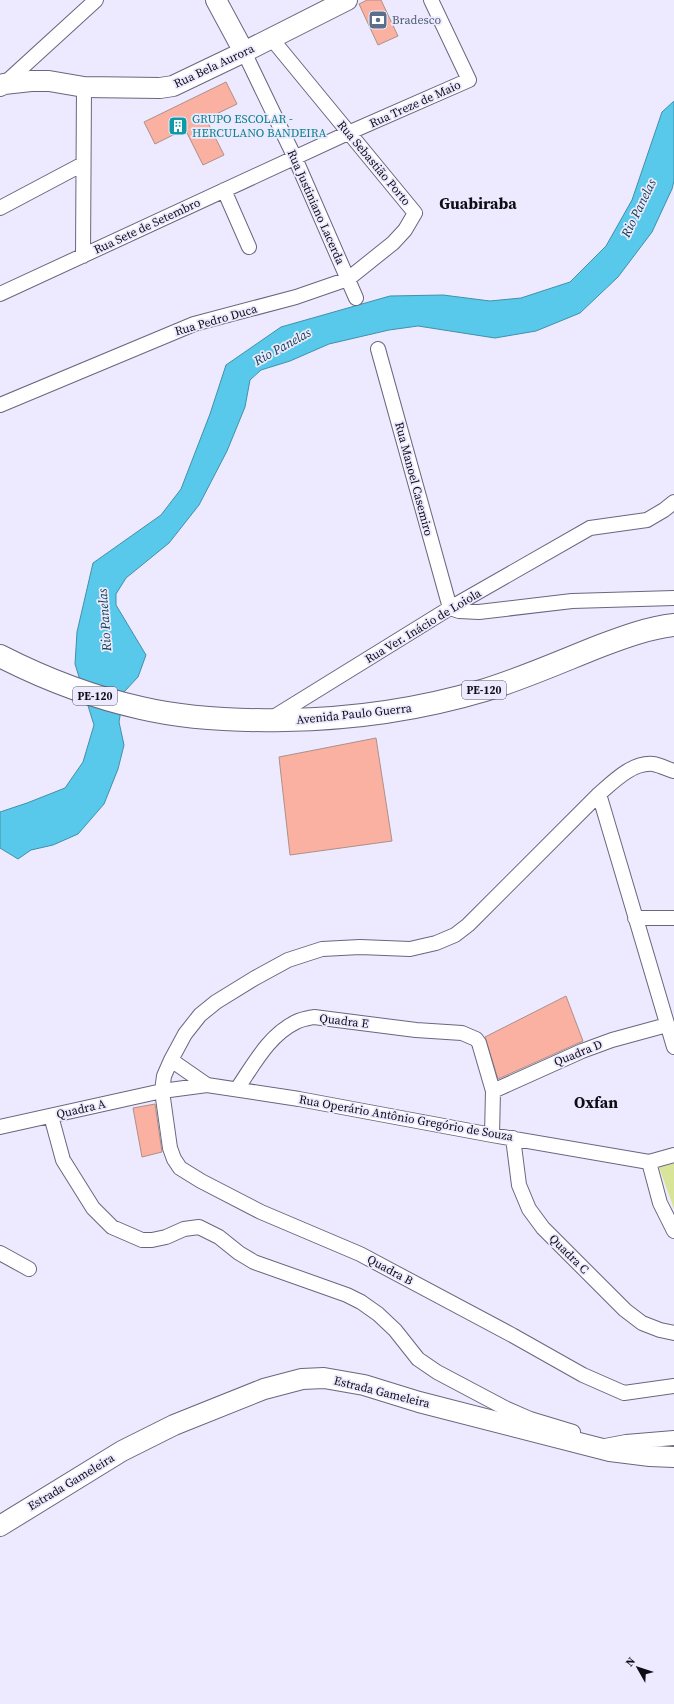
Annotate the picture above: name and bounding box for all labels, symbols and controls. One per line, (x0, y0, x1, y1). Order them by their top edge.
bank icon: Bradesco (367, 9, 389, 31)
place label: Bradesco (392, 12, 442, 28)
street label: Rua Bela Aurora (171, 40, 258, 92)
street label: Rua Treze de Maio (367, 77, 464, 131)
place label: GRUPO ESCOLAR - HERCULANO BANDEIRA (192, 111, 327, 141)
building icon: GRUPO ESCOLAR - HERCULANO BANDEIRA (167, 115, 189, 137)
street label: Rua Sebastião Porto (334, 117, 415, 209)
street label: Rua Justiniano Lacerda (283, 147, 349, 268)
water label: Rio Panelas (617, 176, 660, 241)
district label: Guabiraba (439, 192, 517, 214)
street label: Rua Sete de Setembro (91, 194, 203, 258)
street label: Rua Pedro Duca (173, 300, 260, 339)
water label: Rio Panelas (250, 324, 314, 370)
street label: Rua Manoel Casemiro (391, 420, 437, 538)
street label: Rua Ver. Inácio de Loiola (362, 585, 485, 667)
water label: Rio Panelas (94, 588, 115, 653)
road number: PE-120 (462, 681, 506, 699)
road number: PE-120 (73, 687, 117, 705)
street label: Avenida Paulo Guerra (295, 700, 413, 728)
street label: Quadra E (318, 1010, 370, 1032)
street label: Quadra D (551, 1036, 605, 1070)
street label: Rua Operário Antônio Gregório de Souza (298, 1091, 515, 1145)
district label: Oxfan (574, 1091, 618, 1113)
street label: Quadra A (55, 1096, 107, 1122)
street label: Quadra C (546, 1231, 593, 1278)
street label: Quadra B (364, 1251, 416, 1289)
street label: Estrada Gameleira (332, 1372, 433, 1412)
street label: Estrada Gameleira (25, 1449, 118, 1514)
north arrow (618, 1648, 658, 1688)
text: N (622, 1654, 639, 1670)

